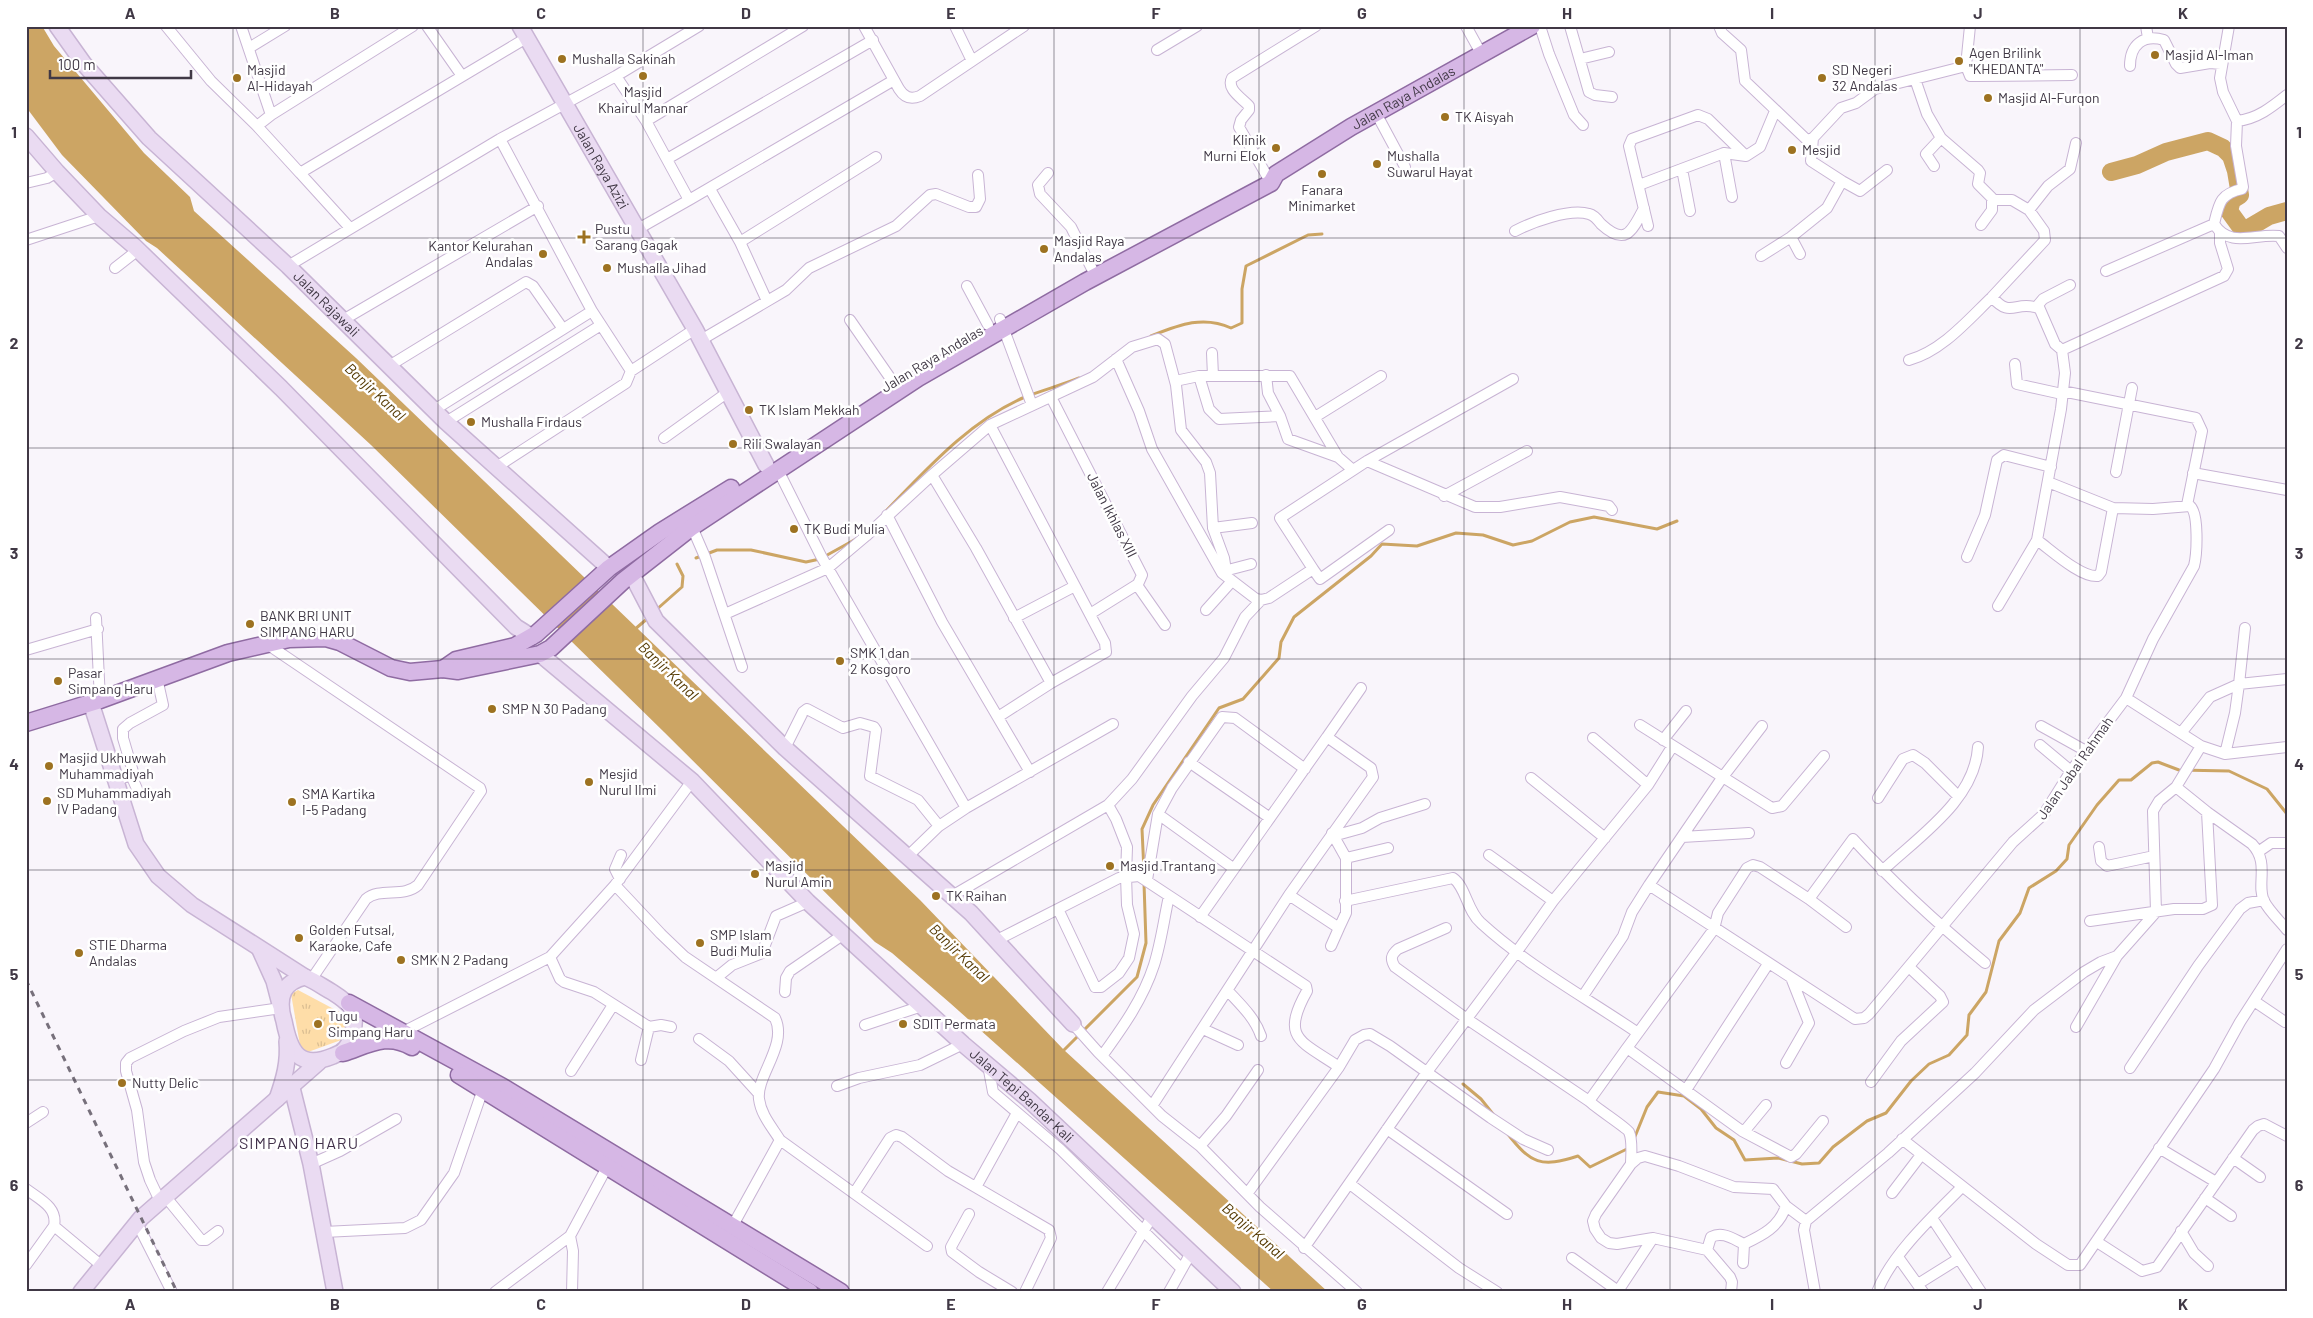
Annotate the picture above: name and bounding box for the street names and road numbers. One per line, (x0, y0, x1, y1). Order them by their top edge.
street label: Jalan Raya Andalas (1348, 62, 1458, 133)
street label: Jalan Raya Azizi (570, 120, 633, 212)
street label: Jalan Rajawali (290, 267, 363, 340)
street label: Jalan Raya Andalas (878, 321, 986, 396)
street label: Jalan Ikhlas XIII (1084, 469, 1141, 560)
street label: Jalan Jabal Rahmah (2033, 713, 2116, 822)
street label: Jalan Tepi Bandar Kali (967, 1045, 1077, 1146)

